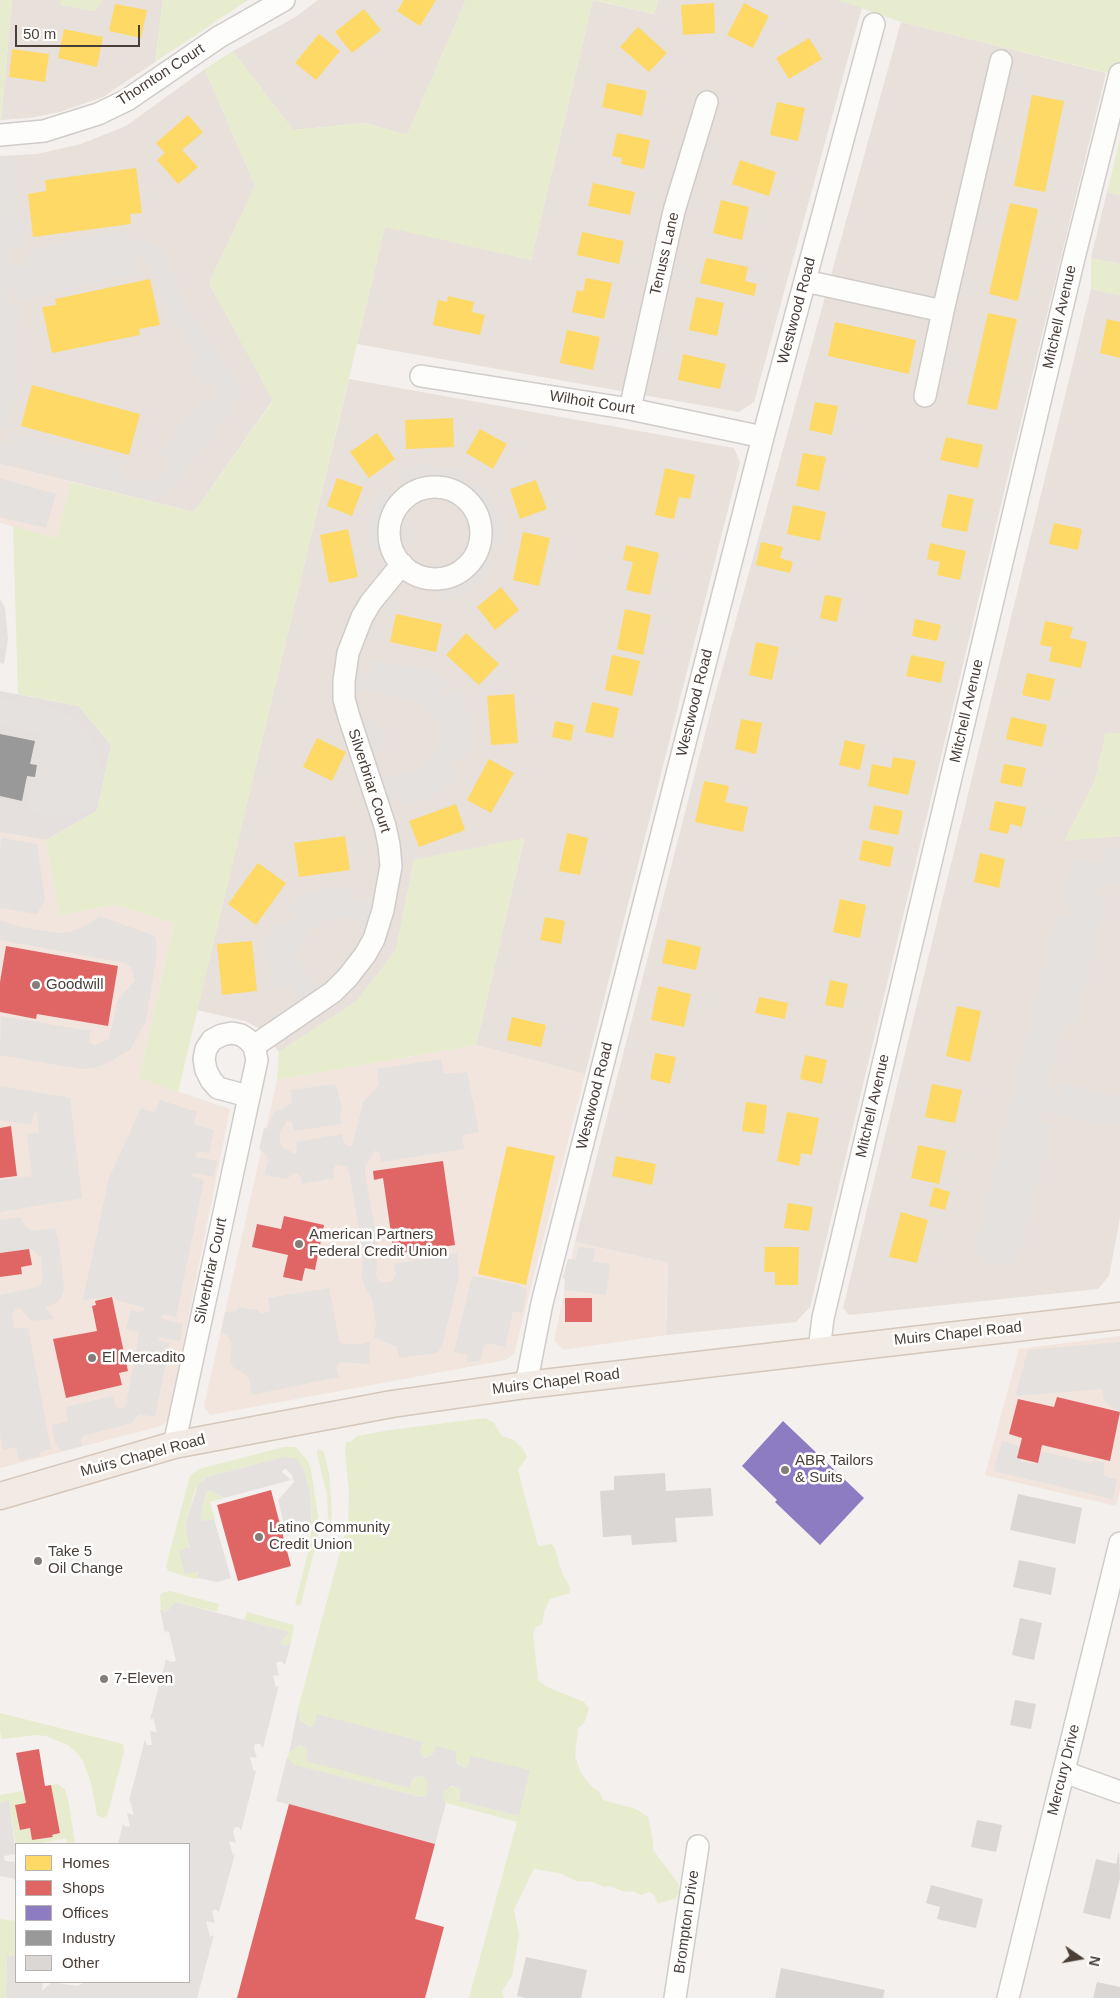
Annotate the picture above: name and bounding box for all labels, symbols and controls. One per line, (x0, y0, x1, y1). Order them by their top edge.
scale bar (18, 15, 142, 47)
text: 50 m (23, 25, 56, 42)
street label: Thornton Court (114, 40, 208, 110)
street label: Tenuss Lane (647, 211, 683, 297)
street label: Westwood Road (774, 256, 820, 366)
street label: Mitchell Avenue (1039, 264, 1081, 370)
street label: Wilhoit Court (548, 387, 636, 419)
street label: Westwood Road (673, 648, 717, 758)
street label: Mitchell Avenue (946, 658, 988, 764)
street label: Silverbriar Court (344, 727, 394, 835)
place label: Goodwill (46, 976, 104, 994)
marker: Goodwill (30, 979, 42, 991)
street label: Westwood Road (573, 1041, 617, 1151)
street label: Mitchell Avenue (852, 1053, 894, 1159)
street label: Silverbriar Court (191, 1216, 231, 1326)
place label: American Partners Federal Credit Union (309, 1226, 447, 1261)
marker: American Partners Federal Credit Union (293, 1238, 305, 1250)
street label: Muirs Chapel Road (893, 1318, 1023, 1350)
place label: El Mercadito (102, 1349, 185, 1367)
marker: El Mercadito (86, 1352, 98, 1364)
street label: Muirs Chapel Road (491, 1365, 621, 1399)
street label: Muirs Chapel Road (79, 1431, 207, 1481)
place label: ABR Tailors & Suits (795, 1452, 873, 1487)
marker: ABR Tailors & Suits (779, 1464, 791, 1476)
place label: Latino Community Credit Union (269, 1519, 390, 1554)
marker: Latino Community Credit Union (253, 1531, 265, 1543)
place label: Take 5 Oil Change (48, 1543, 123, 1578)
marker: Take 5 Oil Change (32, 1555, 44, 1567)
place label: 7-Eleven (114, 1670, 173, 1688)
marker: 7-Eleven (98, 1673, 110, 1685)
street label: Mercury Drive (1044, 1723, 1084, 1817)
legend (15, 1843, 190, 1983)
text: Homes (62, 1854, 110, 1871)
street label: Brompton Drive (671, 1869, 703, 1975)
text: Shops (62, 1879, 105, 1896)
text: Offices (62, 1904, 108, 1921)
text: Industry (62, 1929, 115, 1946)
north arrow (1055, 1933, 1105, 1983)
text: Other (62, 1954, 100, 1971)
text: N (1086, 1955, 1104, 1968)

